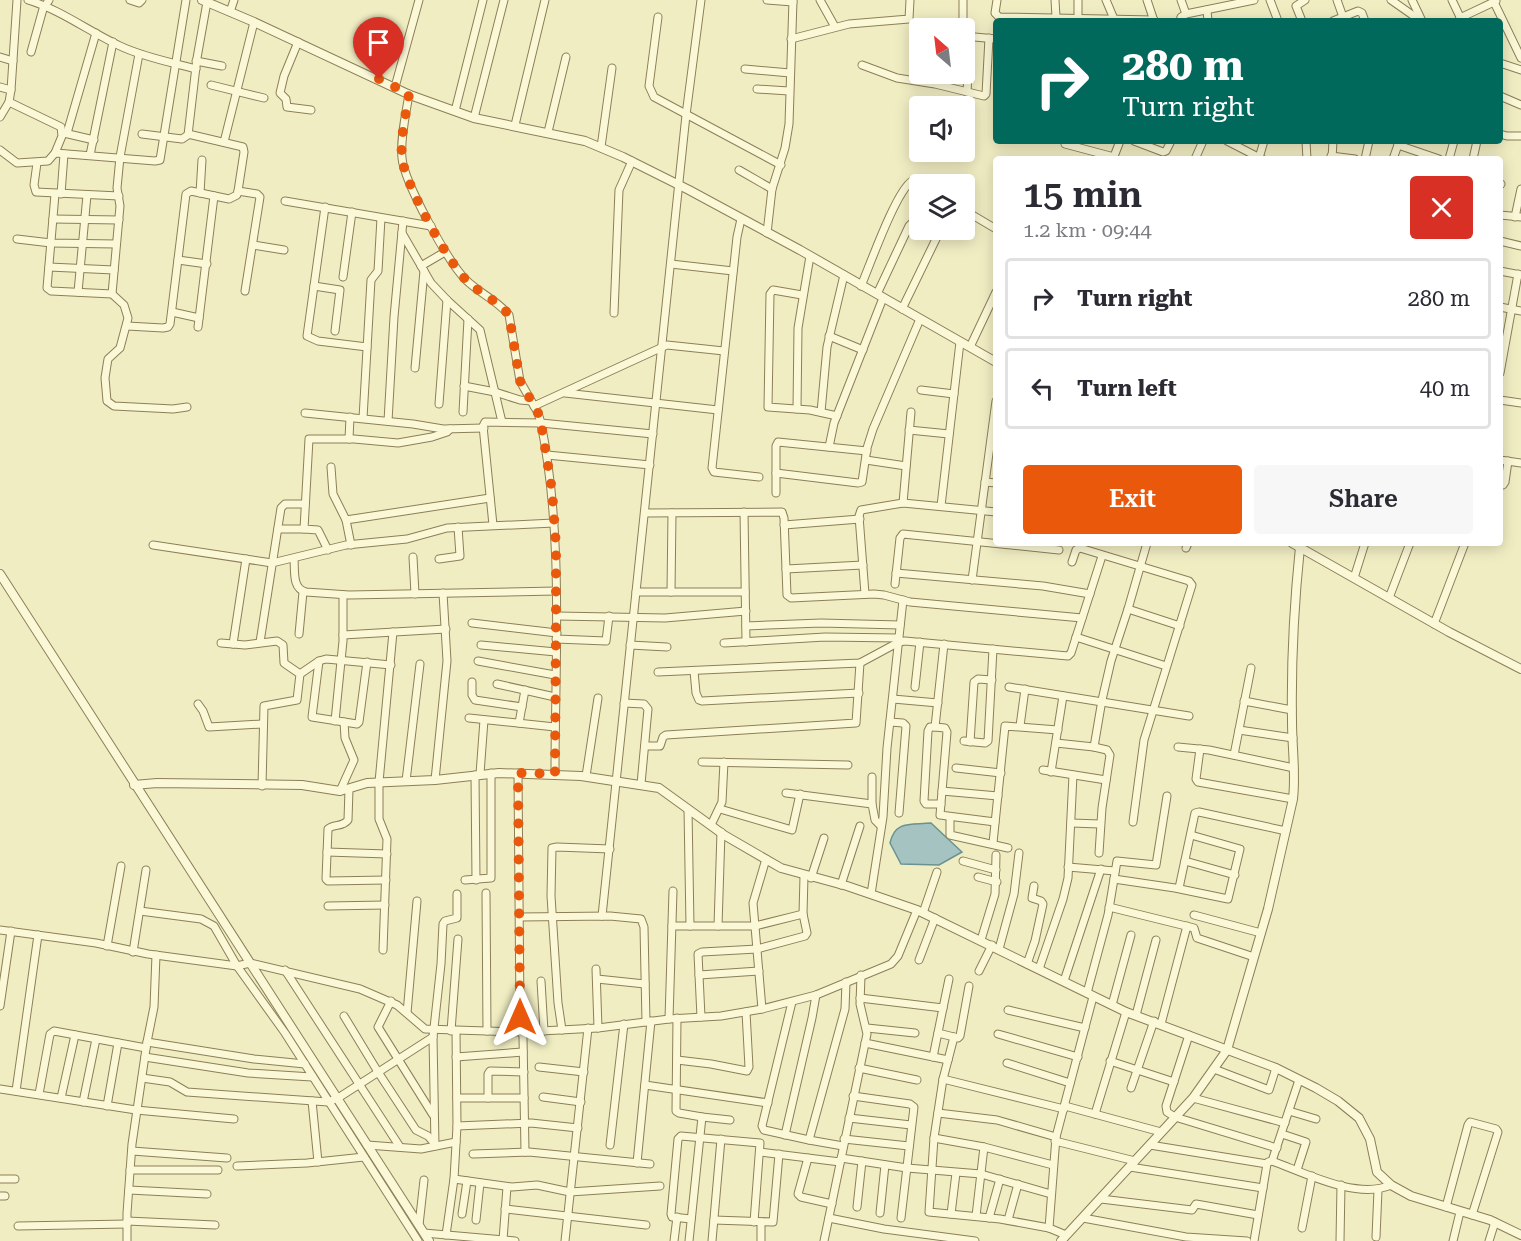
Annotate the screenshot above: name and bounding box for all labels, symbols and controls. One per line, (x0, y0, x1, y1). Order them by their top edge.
pin (353, 17, 404, 79)
north arrow (909, 18, 975, 84)
map controls (909, 18, 975, 240)
icon: arrive (362, 26, 395, 59)
text: 280 m (1122, 41, 1244, 90)
icon: right (1023, 42, 1101, 120)
text: Turn right (1122, 91, 1255, 123)
button: sound (909, 96, 975, 162)
button: layers (909, 174, 975, 240)
text: 15 min (1023, 174, 1142, 216)
button: close (1410, 176, 1473, 239)
text: 1.2 km · 09:44 (1023, 218, 1152, 242)
icon: right (1026, 282, 1059, 315)
text: Turn right (1077, 286, 1192, 311)
text: 280 m (1407, 286, 1470, 311)
icon: left (1026, 372, 1059, 405)
text: Turn left (1077, 376, 1177, 401)
text: 40 m (1420, 376, 1470, 401)
button: Exit (1023, 465, 1242, 534)
button: Share (1254, 465, 1473, 534)
position arrow (488, 985, 552, 1049)

